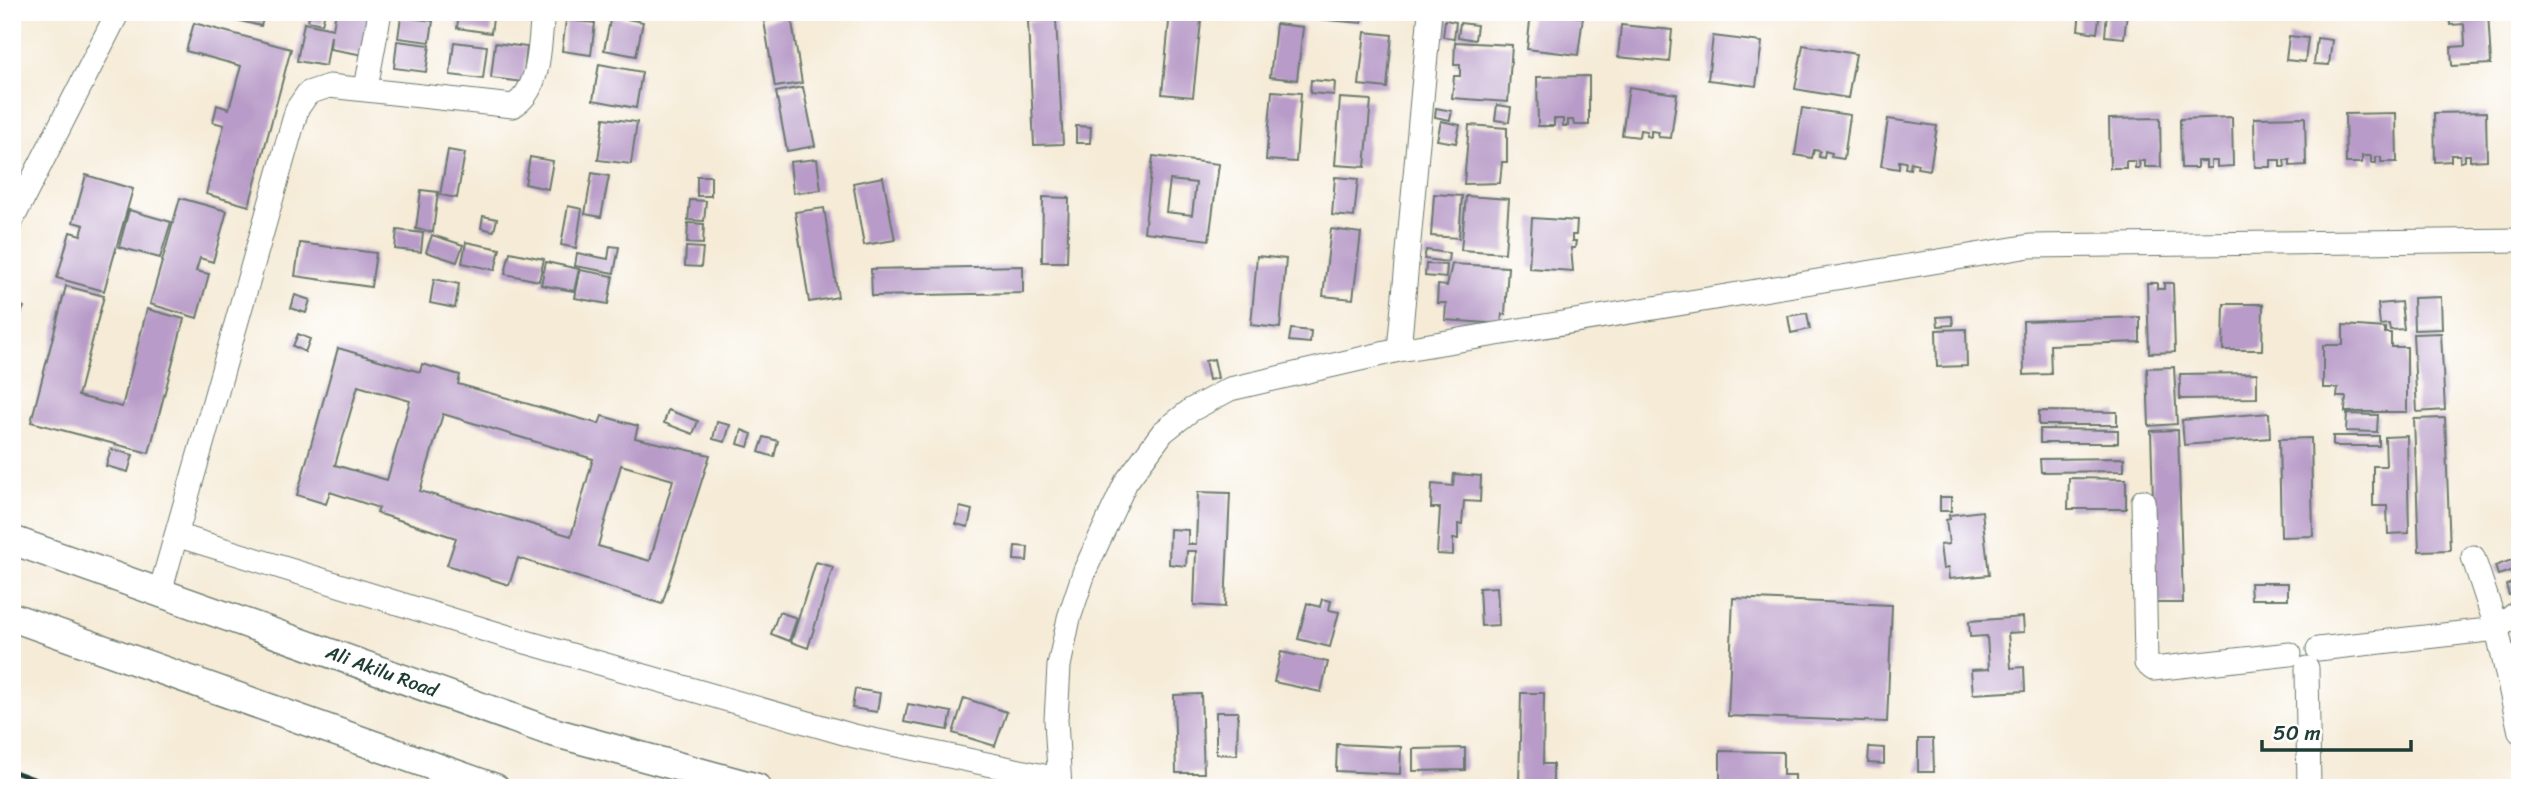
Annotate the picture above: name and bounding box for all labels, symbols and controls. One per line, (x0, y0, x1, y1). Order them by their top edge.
street label: Ali Akilu Road (320, 635, 444, 707)
scale bar (2262, 709, 2411, 753)
text: 50 m (2273, 714, 2321, 752)

